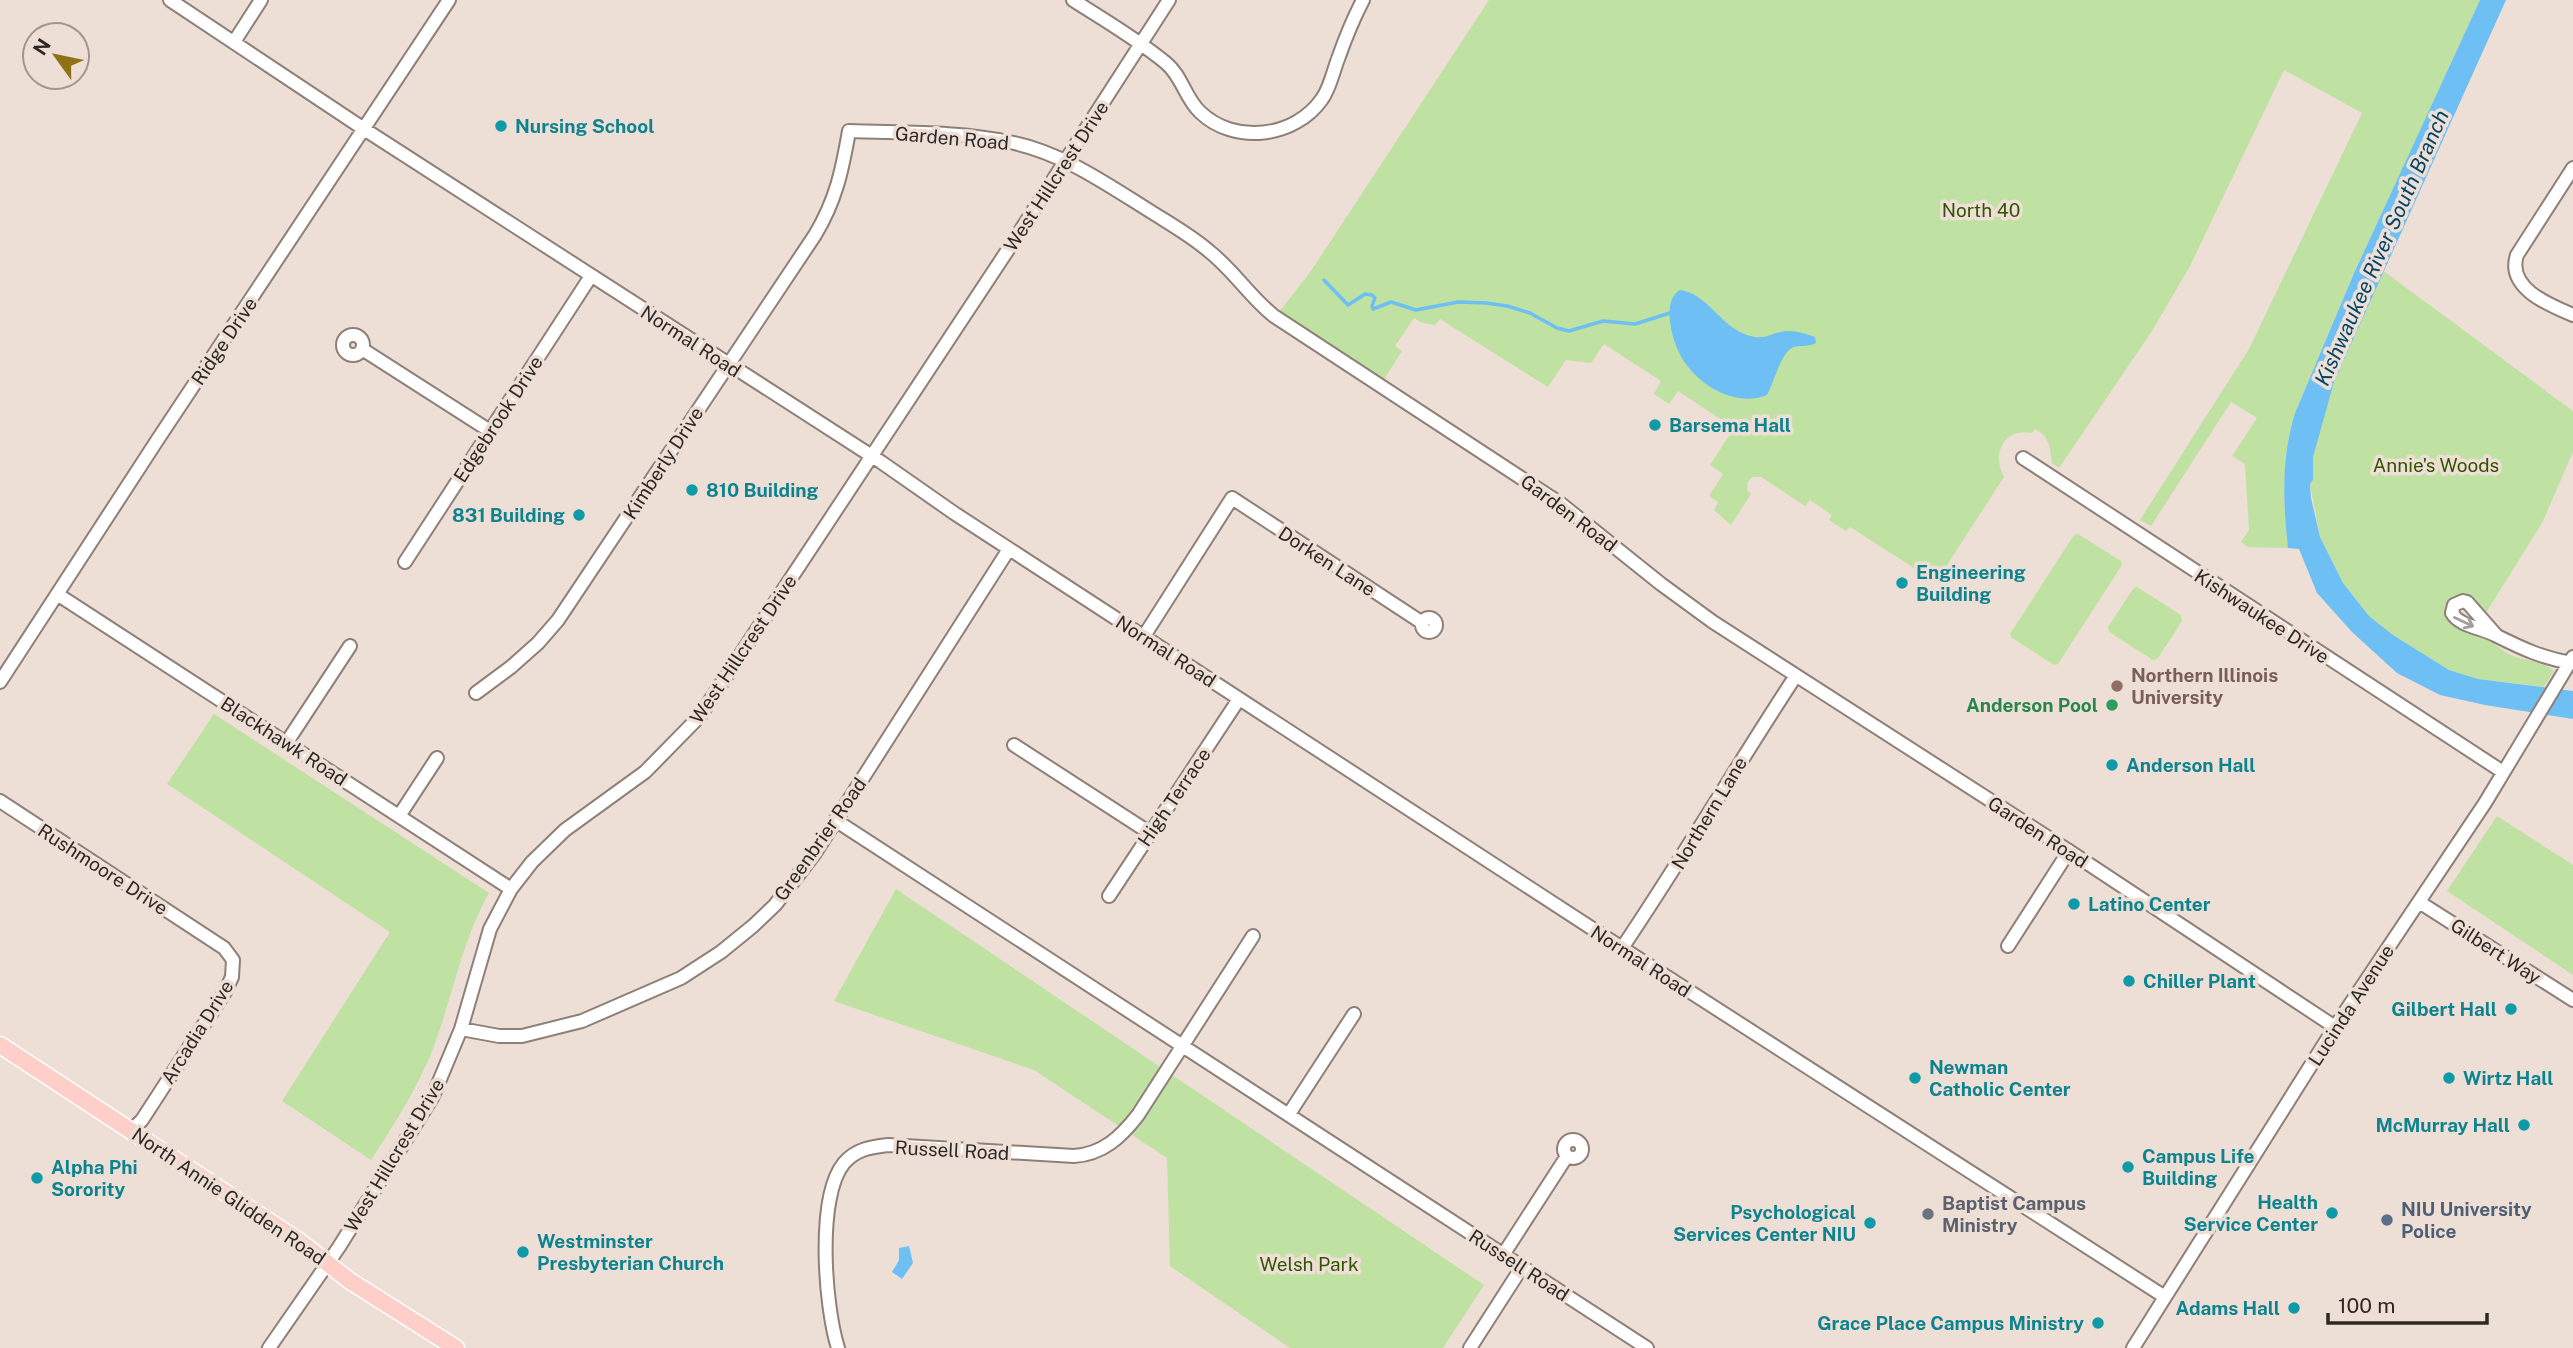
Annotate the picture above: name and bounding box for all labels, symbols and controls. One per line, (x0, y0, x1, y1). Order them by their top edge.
north arrow (21, 21, 91, 91)
text: N (28, 35, 55, 59)
street label: West Hillcrest Drive (999, 97, 1113, 255)
water label: Kishwaukee River South Branch (2309, 106, 2454, 390)
place label: Nursing School (515, 115, 654, 137)
marker: Nursing School (493, 118, 509, 134)
street label: Garden Road (894, 122, 1010, 154)
park label: North 40 (1942, 199, 2020, 221)
street label: Ridge Drive (187, 293, 261, 389)
street label: Normal Road (637, 301, 745, 381)
street label: Edgebrook Drive (449, 352, 547, 486)
street label: Kimberly Drive (619, 403, 707, 523)
place label: Barsema Hall (1669, 414, 1791, 436)
marker: Barsema Hall (1647, 417, 1663, 433)
park label: Annie's Woods (2373, 454, 2499, 476)
street label: Garden Road (1517, 470, 1621, 556)
place label: 810 Building (706, 479, 819, 501)
marker: 810 Building (684, 482, 700, 498)
place label: 831 Building (452, 504, 565, 526)
marker: 831 Building (571, 507, 587, 523)
street label: Dorken Lane (1275, 522, 1379, 600)
place label: Engineering Building (1916, 561, 2026, 605)
street label: Kishwaukee Drive (2191, 564, 2333, 668)
street label: West Hillcrest Drive (685, 570, 801, 728)
marker: Engineering Building (1894, 575, 1910, 591)
street label: Normal Road (1112, 611, 1220, 691)
one-way arrow (2454, 616, 2475, 629)
place label: Northern Illinois University (2131, 664, 2278, 708)
marker: Northern Illinois University (2109, 678, 2125, 694)
street label: Blackhawk Road (217, 692, 351, 790)
place label: Anderson Pool (1966, 694, 2098, 716)
marker: Anderson Pool (2104, 697, 2120, 713)
street label: High Terrace (1133, 744, 1215, 850)
street label: Northern Lane (1667, 753, 1751, 873)
place label: Anderson Hall (2126, 754, 2255, 776)
marker: Anderson Hall (2104, 757, 2120, 773)
street label: Greenbrier Road (769, 773, 871, 905)
street label: Garden Road (1984, 792, 2092, 872)
street label: Rushmoore Drive (34, 819, 172, 919)
place label: Latino Center (2088, 893, 2211, 915)
marker: Latino Center (2066, 896, 2082, 912)
street label: Gilbert Way (2447, 914, 2545, 988)
street label: Normal Road (1587, 921, 1695, 1001)
street label: Lucinda Avenue (2304, 940, 2398, 1070)
place label: Chiller Plant (2143, 970, 2256, 992)
marker: Chiller Plant (2121, 973, 2137, 989)
street label: Arcadia Drive (156, 976, 238, 1088)
place label: Gilbert Hall (2391, 998, 2497, 1020)
marker: Gilbert Hall (2503, 1001, 2519, 1017)
place label: Newman Catholic Center (1929, 1056, 2071, 1100)
place label: Wirtz Hall (2463, 1067, 2553, 1089)
marker: Newman Catholic Center (1907, 1070, 1923, 1086)
marker: Wirtz Hall (2441, 1070, 2457, 1086)
street label: West Hillcrest Drive (340, 1075, 448, 1235)
place label: McMurray Hall (2376, 1114, 2510, 1136)
marker: McMurray Hall (2516, 1117, 2532, 1133)
street label: North Annie Glidden Road (128, 1123, 330, 1269)
street label: Russell Road (894, 1136, 1010, 1164)
place label: Campus Life Building (2142, 1145, 2255, 1189)
place label: Alpha Phi Sorority (51, 1156, 137, 1200)
marker: Campus Life Building (2120, 1159, 2136, 1175)
marker: Alpha Phi Sorority (29, 1170, 45, 1186)
place label: Health Service Center (2184, 1191, 2318, 1235)
place label: Baptist Campus Ministry (1942, 1192, 2086, 1236)
place label: NIU University Police (2401, 1198, 2532, 1242)
place label: Psychological Services Center NIU (1673, 1201, 1856, 1245)
marker: Health Service Center (2324, 1205, 2340, 1221)
marker: Baptist Campus Ministry (1920, 1206, 1936, 1222)
marker: NIU University Police (2379, 1212, 2395, 1228)
marker: Psychological Services Center NIU (1862, 1215, 1878, 1231)
street label: Russell Road (1465, 1225, 1573, 1305)
place label: Westminster Presbyterian Church (537, 1230, 724, 1274)
marker: Westminster Presbyterian Church (515, 1244, 531, 1260)
park label: Welsh Park (1259, 1253, 1359, 1275)
scale bar (2328, 1282, 2487, 1326)
text: 100 m (2338, 1293, 2395, 1318)
place label: Adams Hall (2176, 1297, 2280, 1319)
marker: Adams Hall (2286, 1300, 2302, 1316)
place label: Grace Place Campus Ministry (1817, 1312, 2084, 1334)
marker: Grace Place Campus Ministry (2090, 1315, 2106, 1331)

